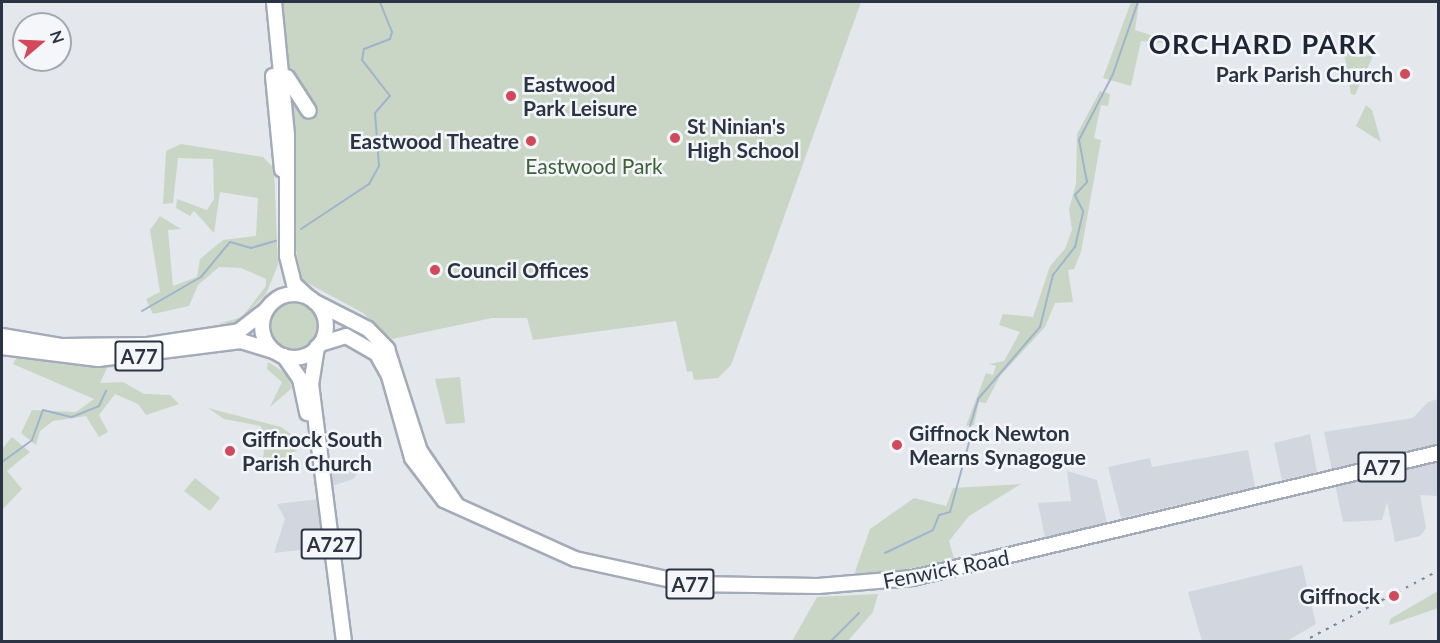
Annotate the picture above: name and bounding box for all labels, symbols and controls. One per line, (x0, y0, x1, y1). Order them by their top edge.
north arrow (12, 12, 72, 72)
text: N (47, 28, 69, 46)
district label: ORCHARD PARK (1149, 28, 1377, 60)
place label: Park Parish Church (1216, 61, 1393, 87)
marker: Park Parish Church (1398, 67, 1412, 81)
place label: Eastwood Park Leisure (523, 71, 637, 121)
marker: Eastwood Park Leisure (504, 89, 518, 103)
place label: St Ninian's High School (687, 113, 799, 163)
place label: Eastwood Theatre (349, 128, 519, 154)
marker: St Ninian's High School (668, 131, 682, 145)
marker: Eastwood Theatre (524, 134, 538, 148)
park label: Eastwood Park (525, 153, 663, 179)
place label: Council Offices (447, 257, 589, 283)
marker: Council Offices (428, 263, 442, 277)
road number: A77 (114, 339, 164, 373)
place label: Giffnock Newton Mearns Synagogue (909, 420, 1086, 470)
place label: Giffnock South Parish Church (242, 426, 382, 476)
marker: Giffnock Newton Mearns Synagogue (890, 438, 904, 452)
marker: Giffnock South Parish Church (223, 444, 237, 458)
road number: A77 (1356, 450, 1408, 484)
road number: A727 (300, 527, 362, 561)
street label: Fenwick Road (881, 544, 1011, 594)
road number: A77 (664, 567, 716, 601)
place label: Giffnock (1300, 583, 1380, 609)
marker: Giffnock (1385, 587, 1403, 605)

